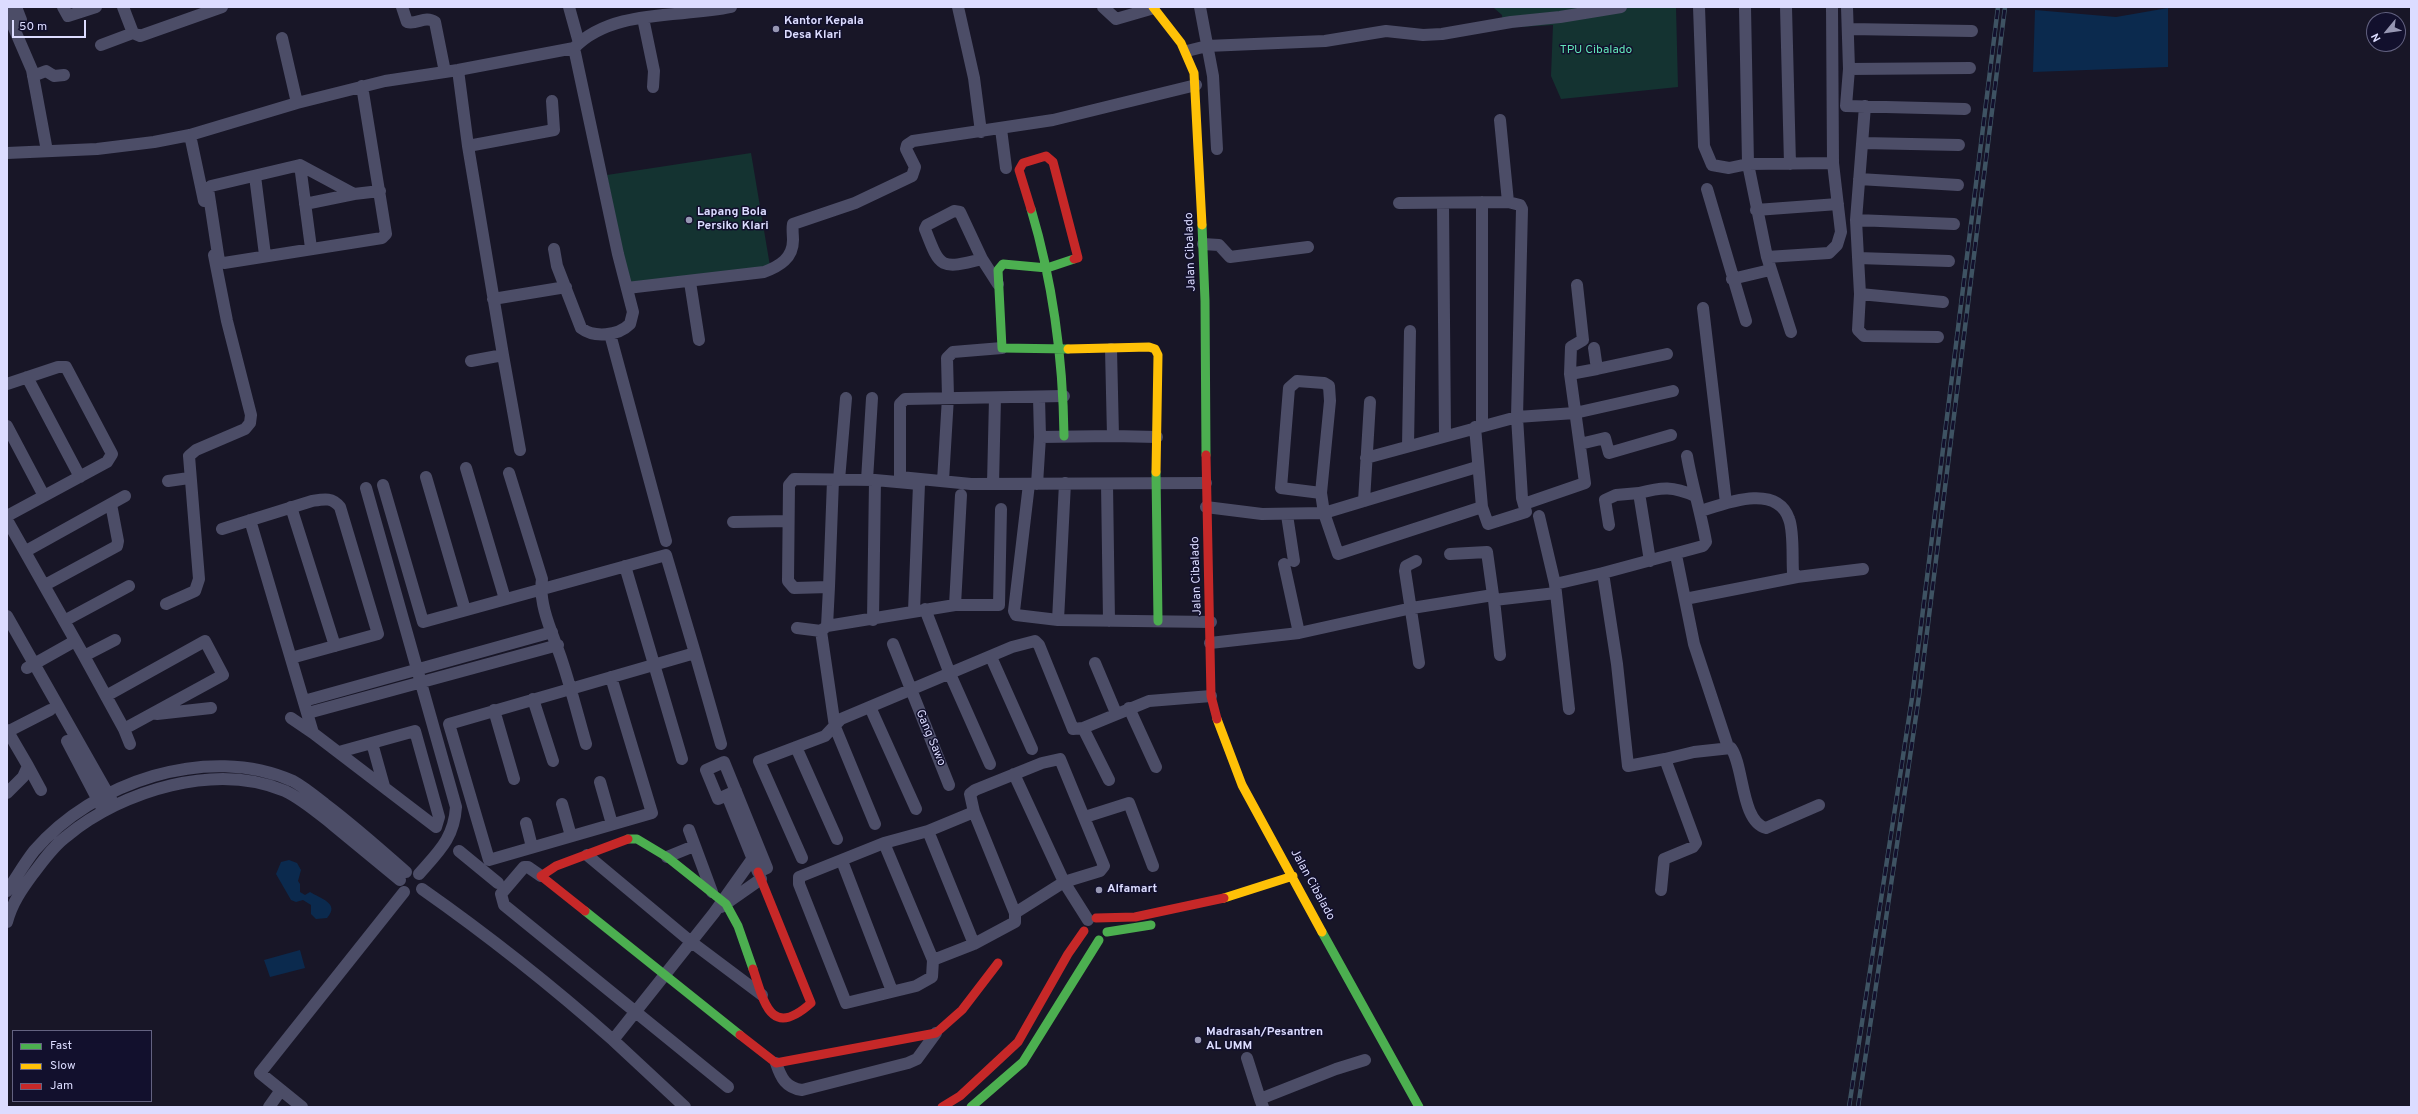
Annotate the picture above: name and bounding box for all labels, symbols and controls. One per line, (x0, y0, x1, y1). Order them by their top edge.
scale bar (14, 12, 88, 38)
north arrow (2366, 12, 2406, 52)
place label: Kantor Kepala Desa Klari (784, 15, 864, 43)
text: 50 m (19, 19, 47, 35)
marker: Kantor Kepala Desa Klari (771, 24, 781, 34)
text: N (2368, 30, 2384, 44)
park label: TPU Cibalado (1560, 44, 1632, 58)
place label: Lapang Bola Persiko Klari (697, 206, 769, 234)
street label: Jalan Cibalado (1182, 212, 1200, 292)
marker: Lapang Bola Persiko Klari (684, 215, 694, 225)
street label: Jalan Cibalado (1188, 536, 1206, 616)
street label: Gang Sawo (912, 708, 948, 768)
street label: Jalan Cibalado (1287, 847, 1337, 923)
place label: Alfamart (1107, 883, 1157, 897)
marker: Alfamart (1094, 885, 1104, 895)
place label: Madrasah/Pesantren AL UMM (1206, 1026, 1323, 1054)
legend (12, 1030, 152, 1102)
marker: Madrasah/Pesantren AL UMM (1193, 1035, 1203, 1045)
text: Fast (50, 1038, 72, 1054)
text: Slow (50, 1058, 76, 1074)
text: Jam (50, 1078, 73, 1094)

